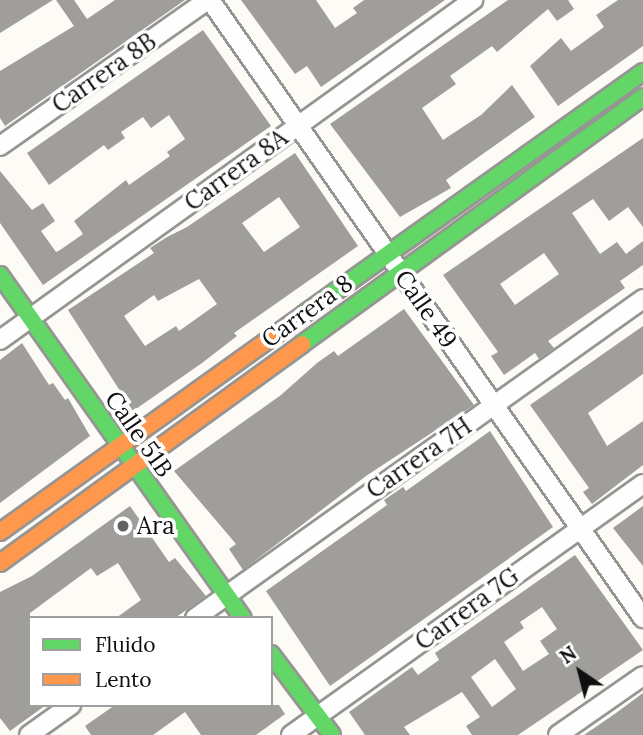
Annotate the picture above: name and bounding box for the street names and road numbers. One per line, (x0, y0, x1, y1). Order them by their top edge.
street label: Carrera 8B (47, 27, 161, 119)
street label: Carrera 8A (179, 123, 293, 217)
street label: Calle 49 (389, 265, 463, 353)
street label: Carrera 8 (256, 268, 358, 354)
street label: Calle 51B (99, 385, 179, 483)
street label: Carrera 7H (361, 411, 477, 505)
street label: Carrera 7G (410, 562, 524, 656)

